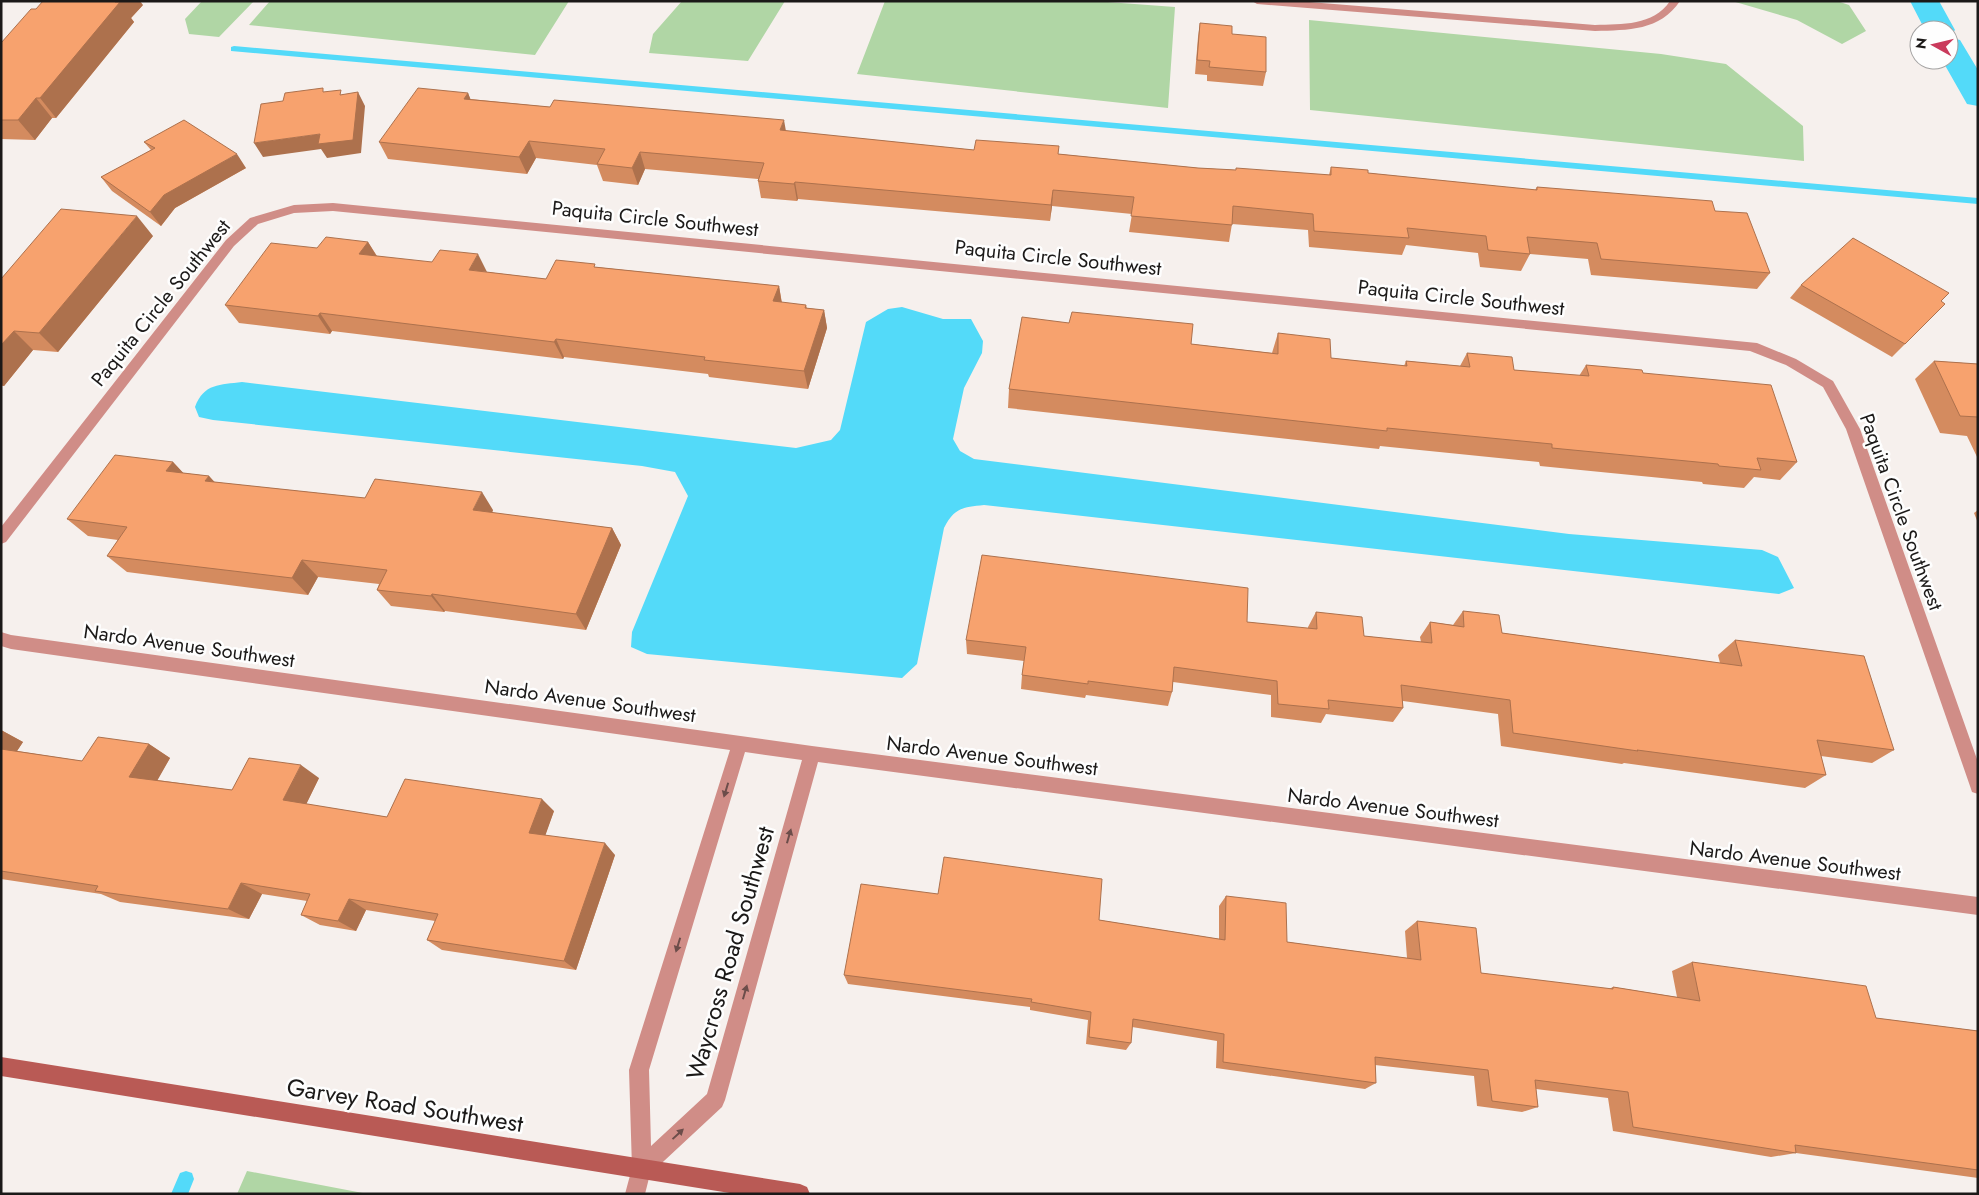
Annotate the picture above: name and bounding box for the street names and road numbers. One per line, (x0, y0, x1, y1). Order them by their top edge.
street label: Paquita Circle Southwest (550, 194, 760, 244)
street label: Paquita Circle Southwest (84, 213, 238, 393)
street label: Paquita Circle Southwest (953, 233, 1163, 283)
street label: Paquita Circle Southwest (1356, 273, 1566, 323)
street label: Paquita Circle Southwest (1852, 410, 1950, 615)
street label: Nardo Avenue Southwest (82, 617, 297, 675)
street label: Nardo Avenue Southwest (483, 672, 698, 730)
street label: Nardo Avenue Southwest (885, 729, 1099, 783)
street label: Nardo Avenue Southwest (1286, 781, 1500, 835)
street label: Waycross Road Southwest (677, 822, 783, 1084)
street label: Nardo Avenue Southwest (1688, 834, 1902, 888)
street label: Garvey Road Southwest (284, 1069, 526, 1141)

